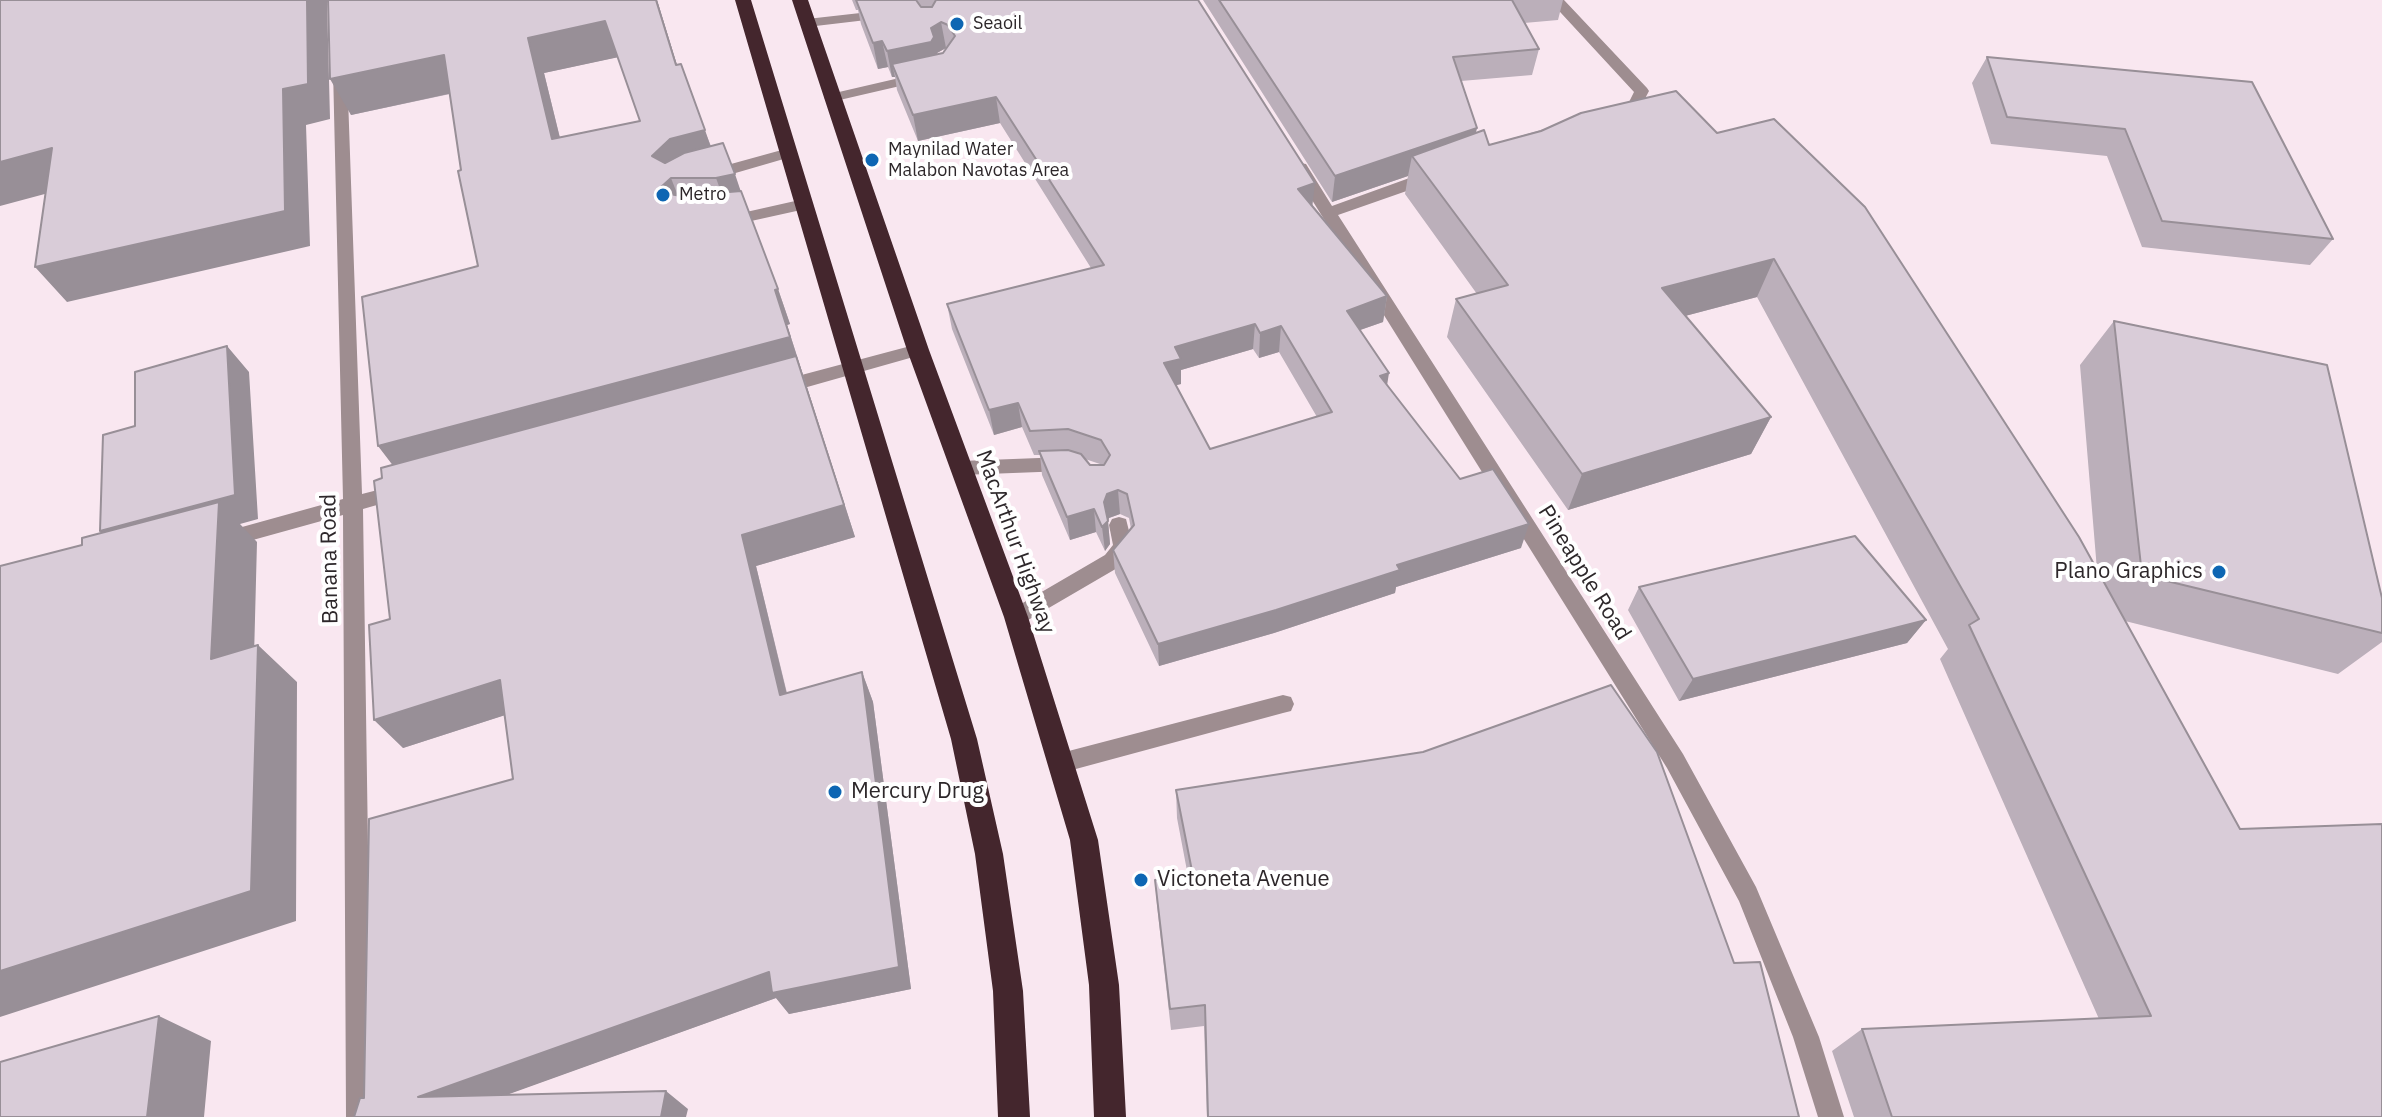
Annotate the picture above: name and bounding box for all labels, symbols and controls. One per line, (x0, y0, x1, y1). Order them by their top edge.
place label: Seaoil (973, 13, 1022, 35)
marker: Seaoil (948, 15, 966, 33)
place label: Maynilad Water Malabon Navotas Area (888, 139, 1069, 182)
marker: Maynilad Water Malabon Navotas Area (863, 151, 881, 169)
place label: Metro (679, 184, 726, 206)
marker: Metro (654, 186, 672, 204)
street label: MacArthur Highway (970, 447, 1060, 637)
street label: Banana Road (316, 494, 344, 624)
street label: Pineapple Road (1532, 500, 1636, 646)
place label: Plano Graphics (2054, 559, 2203, 585)
marker: Plano Graphics (2210, 563, 2228, 581)
place label: Mercury Drug (851, 779, 984, 805)
marker: Mercury Drug (826, 783, 844, 801)
place label: Victoneta Avenue (1157, 867, 1330, 893)
marker: Victoneta Avenue (1132, 871, 1150, 889)

